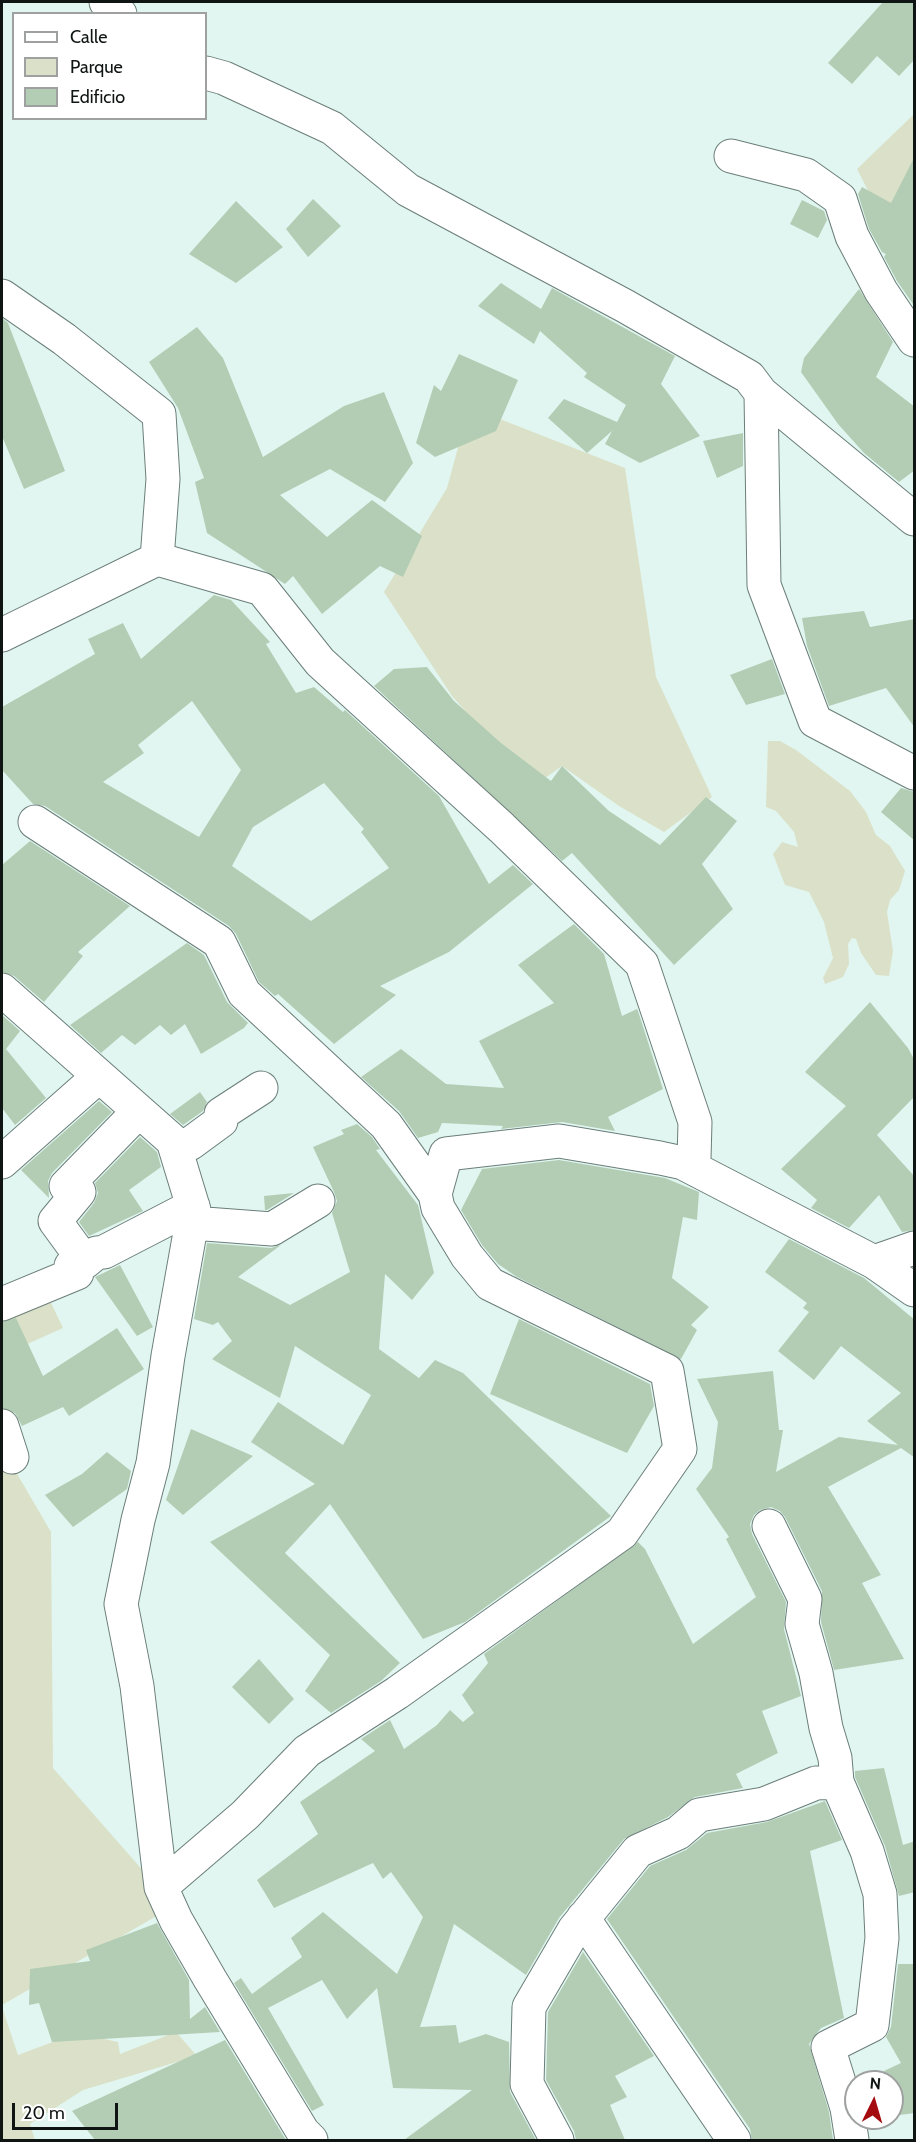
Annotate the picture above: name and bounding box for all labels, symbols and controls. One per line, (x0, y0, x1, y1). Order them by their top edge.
legend (12, 12, 207, 120)
text: Calle (70, 26, 107, 48)
text: Parque (70, 56, 123, 78)
text: Edificio (70, 86, 125, 108)
north arrow (844, 2070, 904, 2130)
text: N (869, 2074, 882, 2094)
scale bar (15, 2091, 122, 2129)
text: 20 m (23, 2102, 65, 2124)

